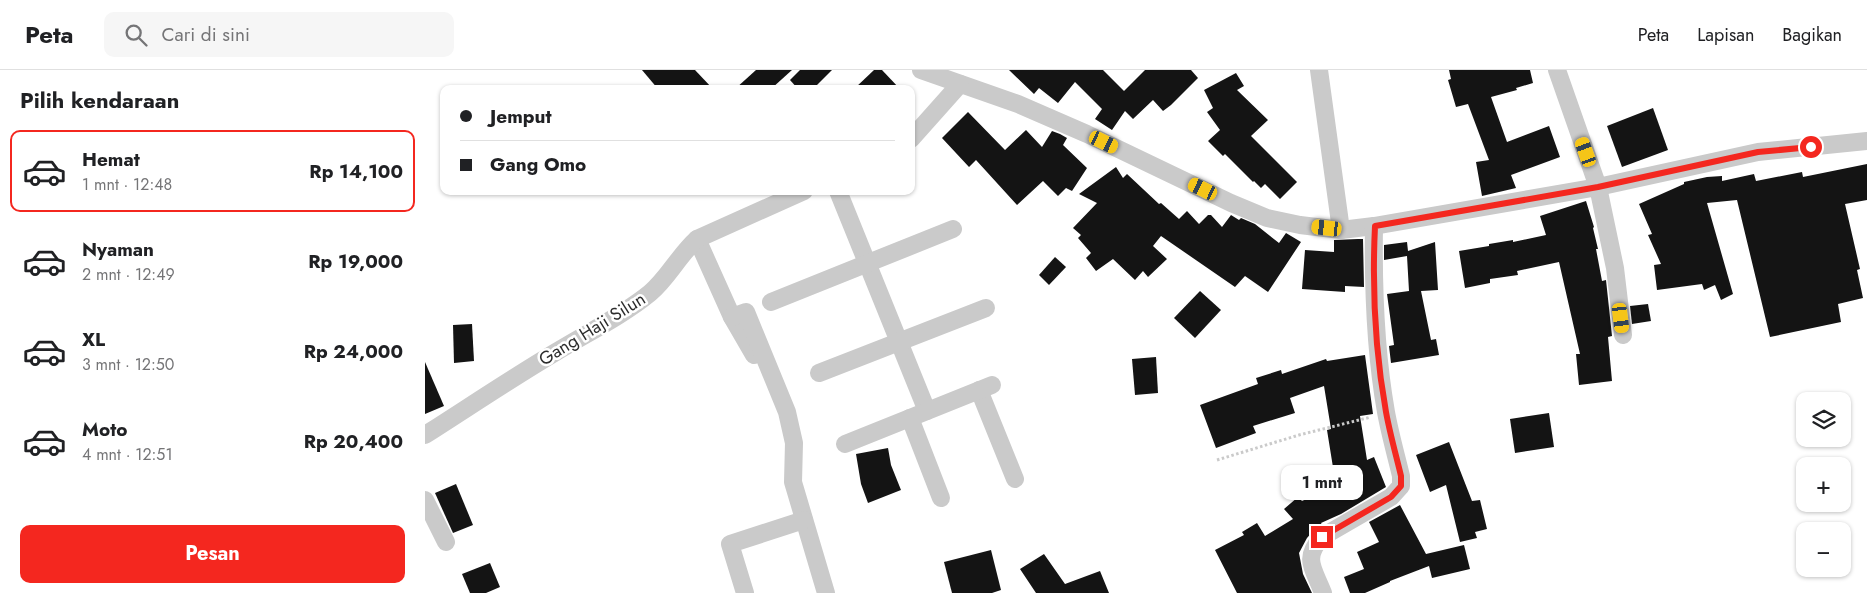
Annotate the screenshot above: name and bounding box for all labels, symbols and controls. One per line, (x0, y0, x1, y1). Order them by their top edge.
search box (104, 12, 454, 57)
text: Peta (25, 17, 74, 52)
icon: search (122, 21, 150, 49)
text: Cari di sini (162, 21, 250, 48)
text: Peta (1638, 22, 1669, 48)
text: Lapisan (1697, 22, 1754, 48)
text: Bagikan (1782, 22, 1842, 48)
text: Pilih kendaraan (20, 84, 179, 116)
text: Jemput (490, 103, 551, 130)
car (1087, 129, 1120, 155)
car (1573, 135, 1598, 169)
route start (1800, 136, 1822, 158)
text: Hemat (82, 146, 140, 173)
icon: car (22, 149, 67, 194)
text: Gang Omo (490, 151, 586, 178)
text: Rp 14,100 (309, 158, 403, 185)
text: 1 mnt · 12:48 (82, 173, 172, 196)
car (1186, 176, 1219, 202)
car (1311, 219, 1342, 237)
text: Nyaman (82, 236, 154, 263)
icon: car (22, 239, 67, 284)
text: Rp 19,000 (308, 248, 403, 275)
text: 2 mnt · 12:49 (82, 263, 175, 286)
street label: Gang Haji Silun (534, 286, 650, 372)
car (1611, 302, 1630, 334)
text: XL (82, 326, 105, 353)
icon: car (22, 329, 67, 374)
text: Rp 24,000 (304, 338, 403, 365)
text: 3 mnt · 12:50 (82, 353, 174, 376)
map controls (1796, 392, 1851, 577)
button: layers (1796, 392, 1851, 447)
text: Moto (82, 416, 127, 443)
icon: car (22, 419, 67, 464)
text: Rp 20,400 (304, 428, 403, 455)
text: 4 mnt · 12:51 (82, 443, 173, 466)
button: + (1796, 457, 1851, 512)
callout: 1 mnt (1281, 464, 1363, 500)
text: 1 mnt (1302, 471, 1342, 494)
button: − (1796, 522, 1851, 577)
button: Pesan (20, 525, 405, 583)
route end (1311, 526, 1333, 548)

